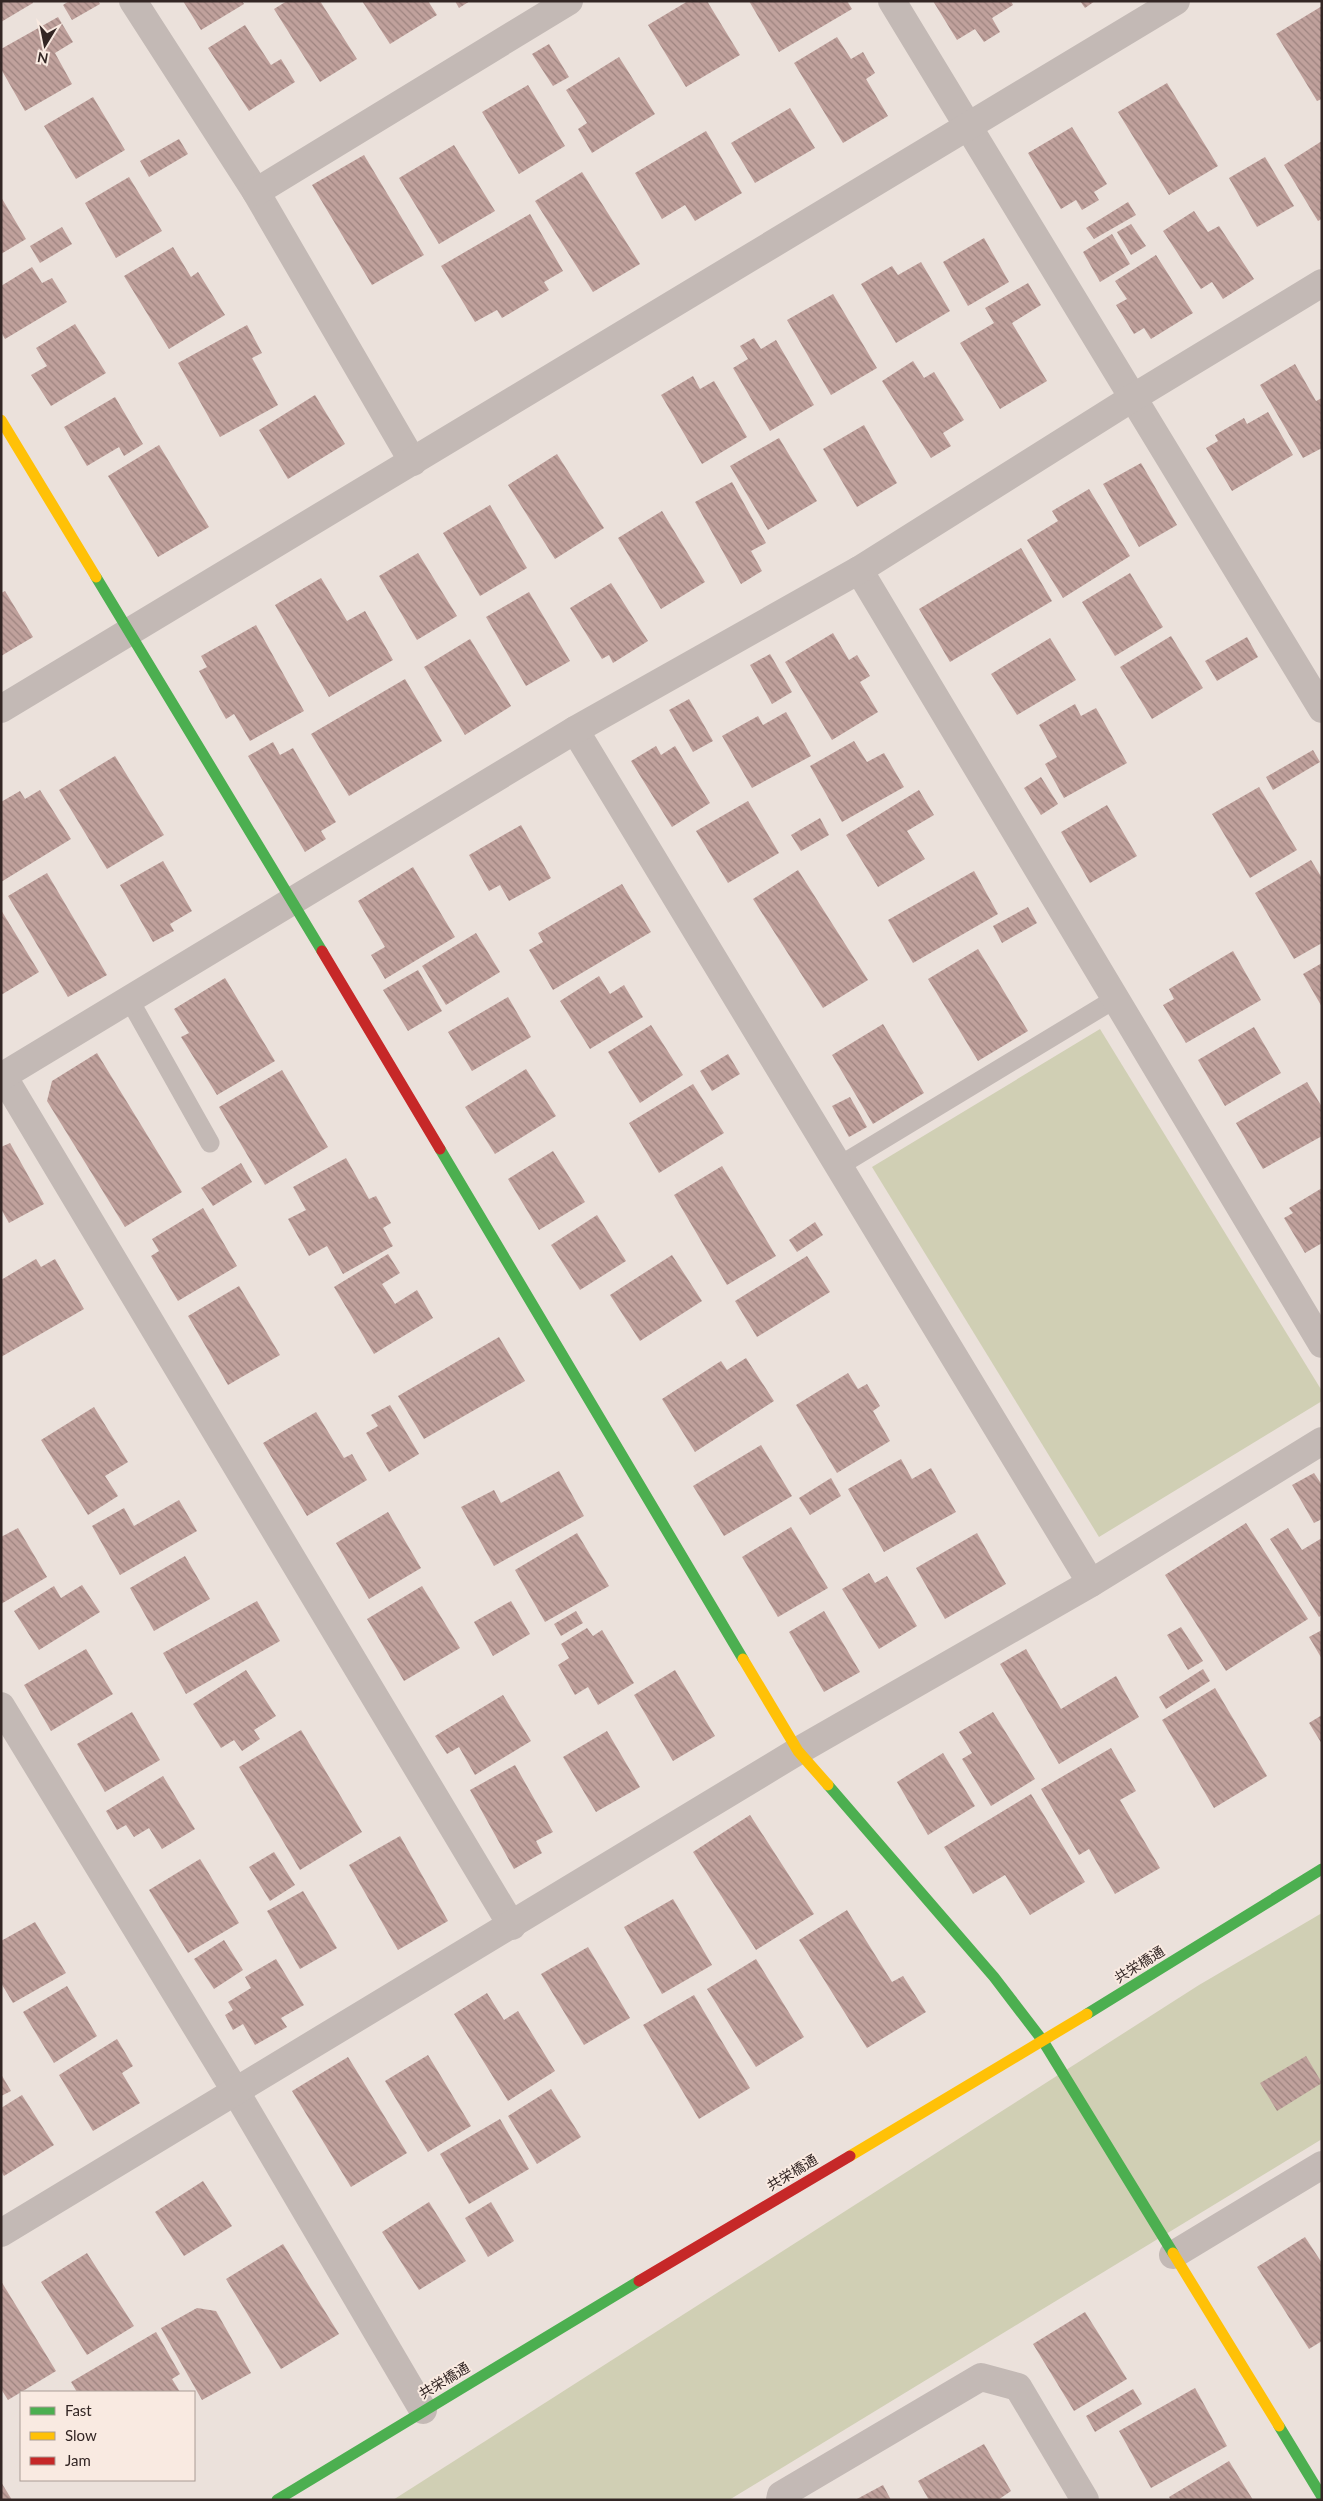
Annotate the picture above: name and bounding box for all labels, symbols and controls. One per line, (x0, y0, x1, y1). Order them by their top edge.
north arrow (20, 20, 70, 70)
text: N (36, 49, 49, 68)
street label: 共栄橋通 (1111, 1942, 1167, 1986)
street label: 共栄橋通 (764, 2150, 820, 2194)
street label: 共栄橋通 (416, 2358, 472, 2402)
legend (20, 2391, 195, 2481)
text: Fast (65, 2401, 92, 2419)
text: Slow (65, 2426, 97, 2444)
text: Jam (65, 2451, 91, 2469)

